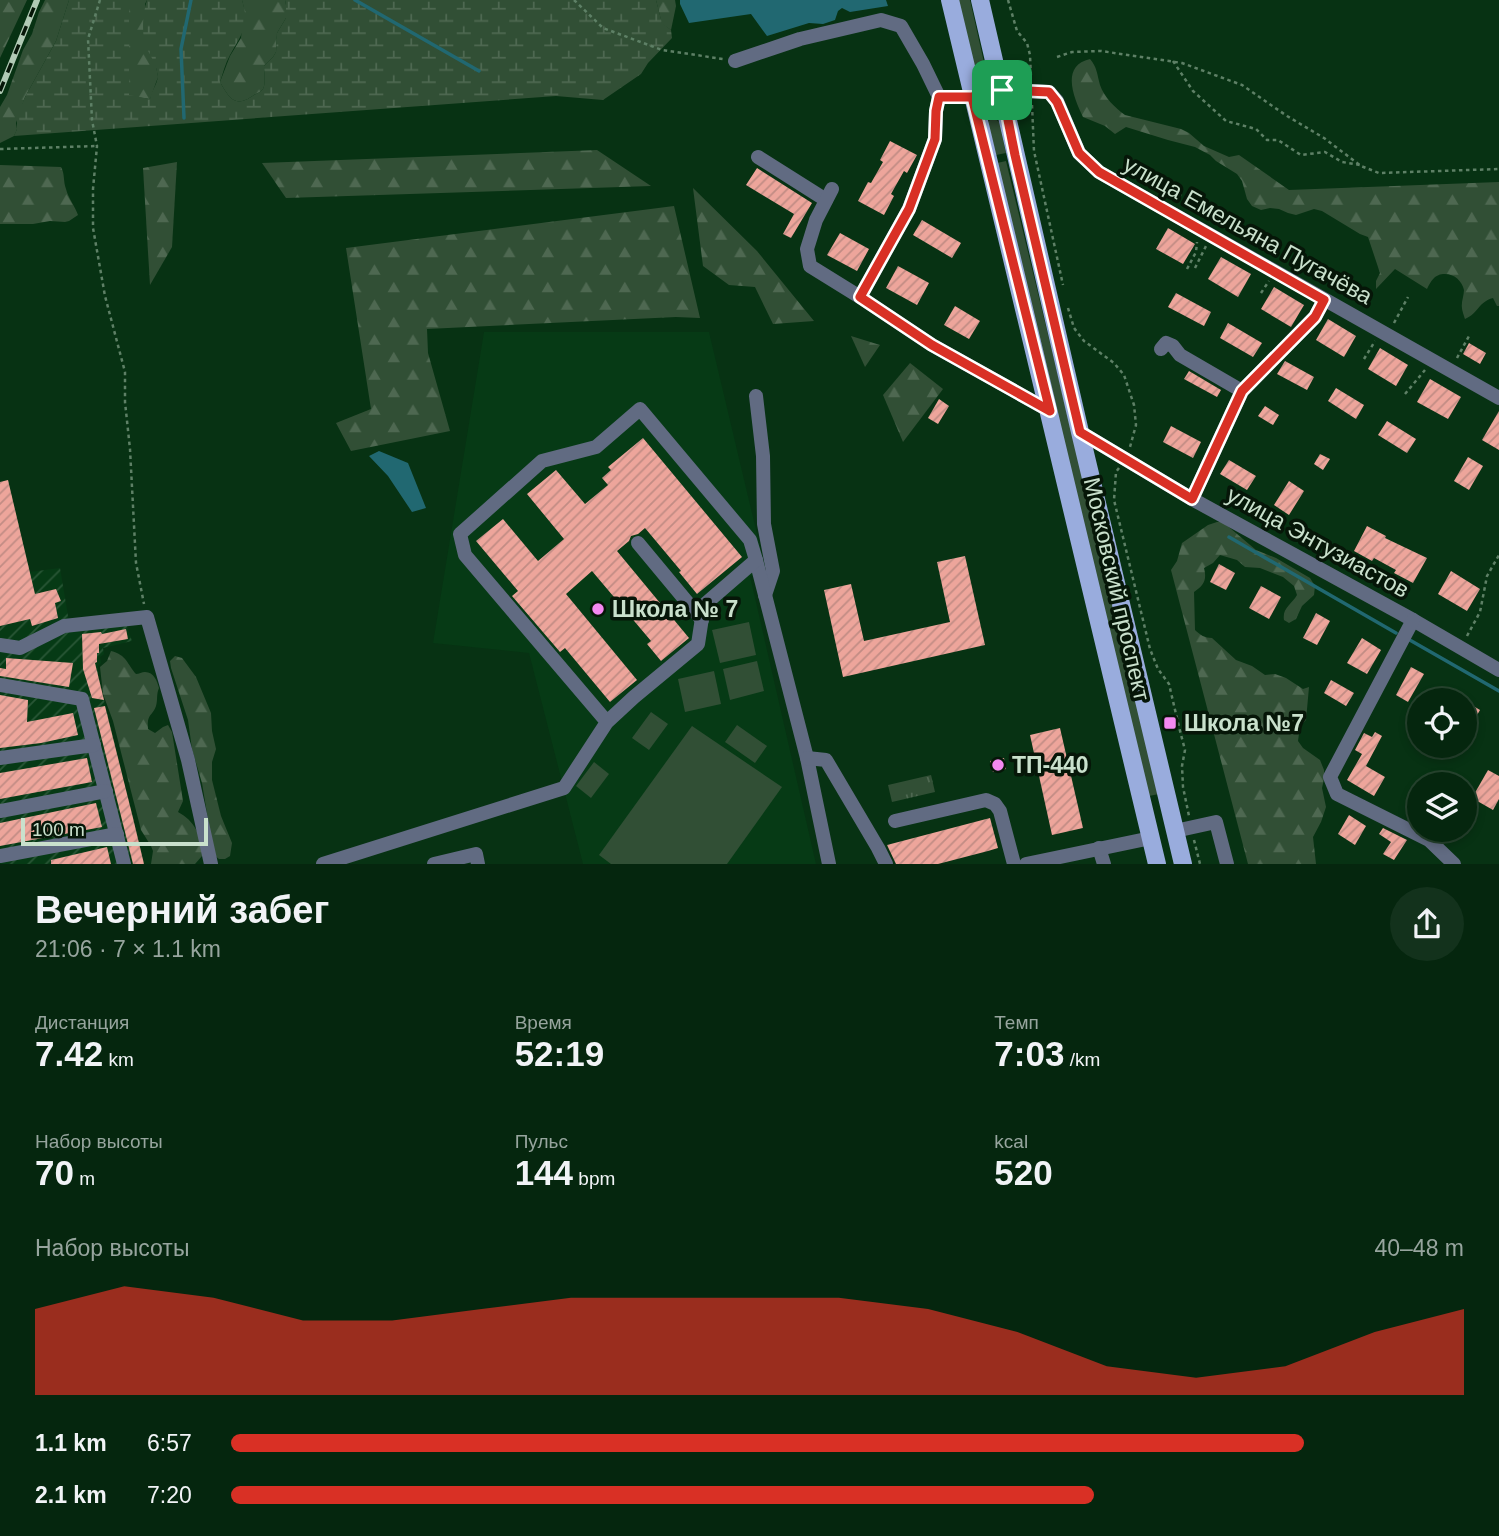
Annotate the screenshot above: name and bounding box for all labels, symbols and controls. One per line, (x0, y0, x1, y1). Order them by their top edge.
pin (972, 60, 1032, 120)
icon: arrive (983, 71, 1021, 109)
street label: улица Емельяна Пугачёва (1119, 151, 1377, 309)
street label: Московский проспект (1079, 475, 1155, 703)
street label: улица Энтузиастов (1222, 481, 1414, 603)
place label: Школа № 7 (612, 596, 738, 622)
marker: Школа № 7 (590, 601, 606, 617)
map controls (1407, 688, 1477, 842)
button: locate (1407, 688, 1477, 758)
place label: Школа №7 (1184, 710, 1304, 736)
marker: Школа №7 (1162, 715, 1178, 731)
place label: ТП-440 (1012, 752, 1089, 778)
marker: ТП-440 (990, 757, 1006, 773)
button: layers (1407, 772, 1477, 842)
scale bar (21, 815, 208, 847)
text: 100 m (32, 819, 85, 840)
button: share (1390, 887, 1464, 961)
text: Вечерний забег (35, 889, 329, 931)
text: 21:06 · 7 × 1.1 km (35, 936, 221, 962)
text: Дистанция (35, 1012, 129, 1033)
text: Время (515, 1012, 572, 1033)
text: Темп (994, 1012, 1039, 1033)
text: 7.42 (35, 1034, 103, 1073)
text: 52:19 (515, 1034, 604, 1073)
text: 7:03 (994, 1034, 1064, 1073)
text: km (103, 1049, 134, 1070)
text: /km (1064, 1049, 1100, 1070)
text: Набор высоты (35, 1131, 163, 1152)
text: Пульс (515, 1131, 568, 1152)
text: kcal (994, 1131, 1028, 1152)
text: 70 (35, 1153, 74, 1192)
text: 144 (515, 1153, 573, 1192)
text: 520 (994, 1153, 1053, 1192)
text: m (74, 1168, 95, 1189)
text: bpm (573, 1168, 615, 1189)
text: Набор высоты (35, 1235, 189, 1261)
text: 40–48 m (1374, 1235, 1464, 1261)
text: 1.1 km (35, 1430, 107, 1456)
text: 6:57 (147, 1430, 192, 1456)
text: 2.1 km (35, 1482, 107, 1508)
text: 7:20 (147, 1482, 192, 1508)

